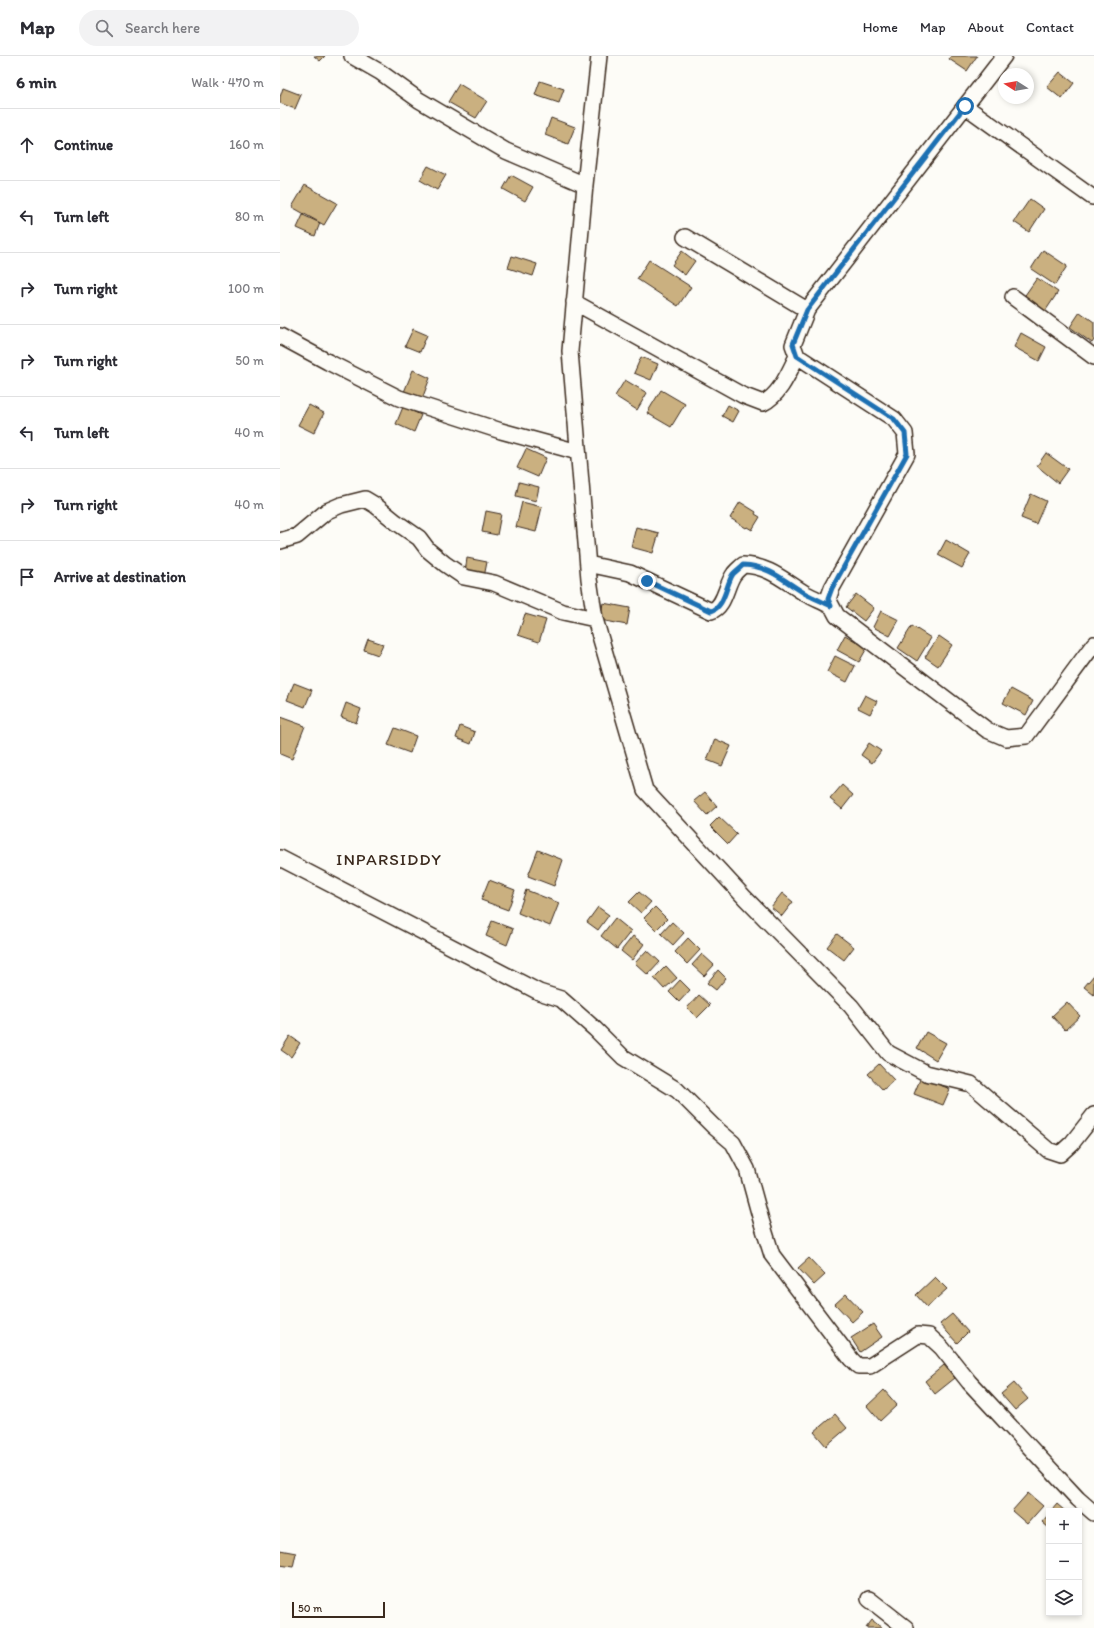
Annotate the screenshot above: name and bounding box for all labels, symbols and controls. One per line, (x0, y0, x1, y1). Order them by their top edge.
search box (79, 10, 359, 46)
text: Map (20, 16, 55, 39)
icon: search (93, 17, 115, 39)
text: Search here (125, 19, 200, 37)
text: Home (863, 19, 898, 36)
text: Map (920, 19, 946, 36)
text: About (968, 19, 1004, 36)
text: Contact (1026, 19, 1074, 36)
north arrow (998, 68, 1034, 104)
text: 6 min (16, 72, 57, 92)
text: Walk · 470 m (191, 75, 264, 90)
route start (956, 97, 974, 115)
icon: ahead (16, 134, 38, 156)
text: Continue (54, 136, 113, 154)
text: 160 m (229, 137, 264, 152)
icon: left (16, 206, 38, 228)
text: Turn left (54, 208, 109, 226)
text: 80 m (235, 209, 264, 224)
icon: right (16, 278, 38, 300)
text: Turn right (54, 280, 118, 298)
text: 100 m (228, 281, 264, 296)
icon: right (16, 350, 38, 372)
text: Turn right (54, 352, 118, 370)
text: 50 m (235, 353, 264, 368)
icon: left (16, 422, 38, 444)
text: Turn left (54, 424, 109, 442)
text: 40 m (234, 425, 264, 440)
icon: right (16, 494, 38, 516)
text: Turn right (54, 496, 118, 514)
text: 40 m (234, 497, 264, 512)
icon: arrive (16, 566, 38, 588)
text: Arrive at destination (54, 568, 186, 586)
route end (638, 572, 656, 590)
district label: INPARSIDDY (336, 849, 442, 869)
map controls (1046, 1508, 1082, 1616)
button: + (1046, 1508, 1082, 1544)
button: − (1046, 1544, 1082, 1580)
button: layers (1046, 1580, 1082, 1616)
scale bar (292, 1600, 385, 1619)
text: 50 m (298, 1602, 322, 1615)

